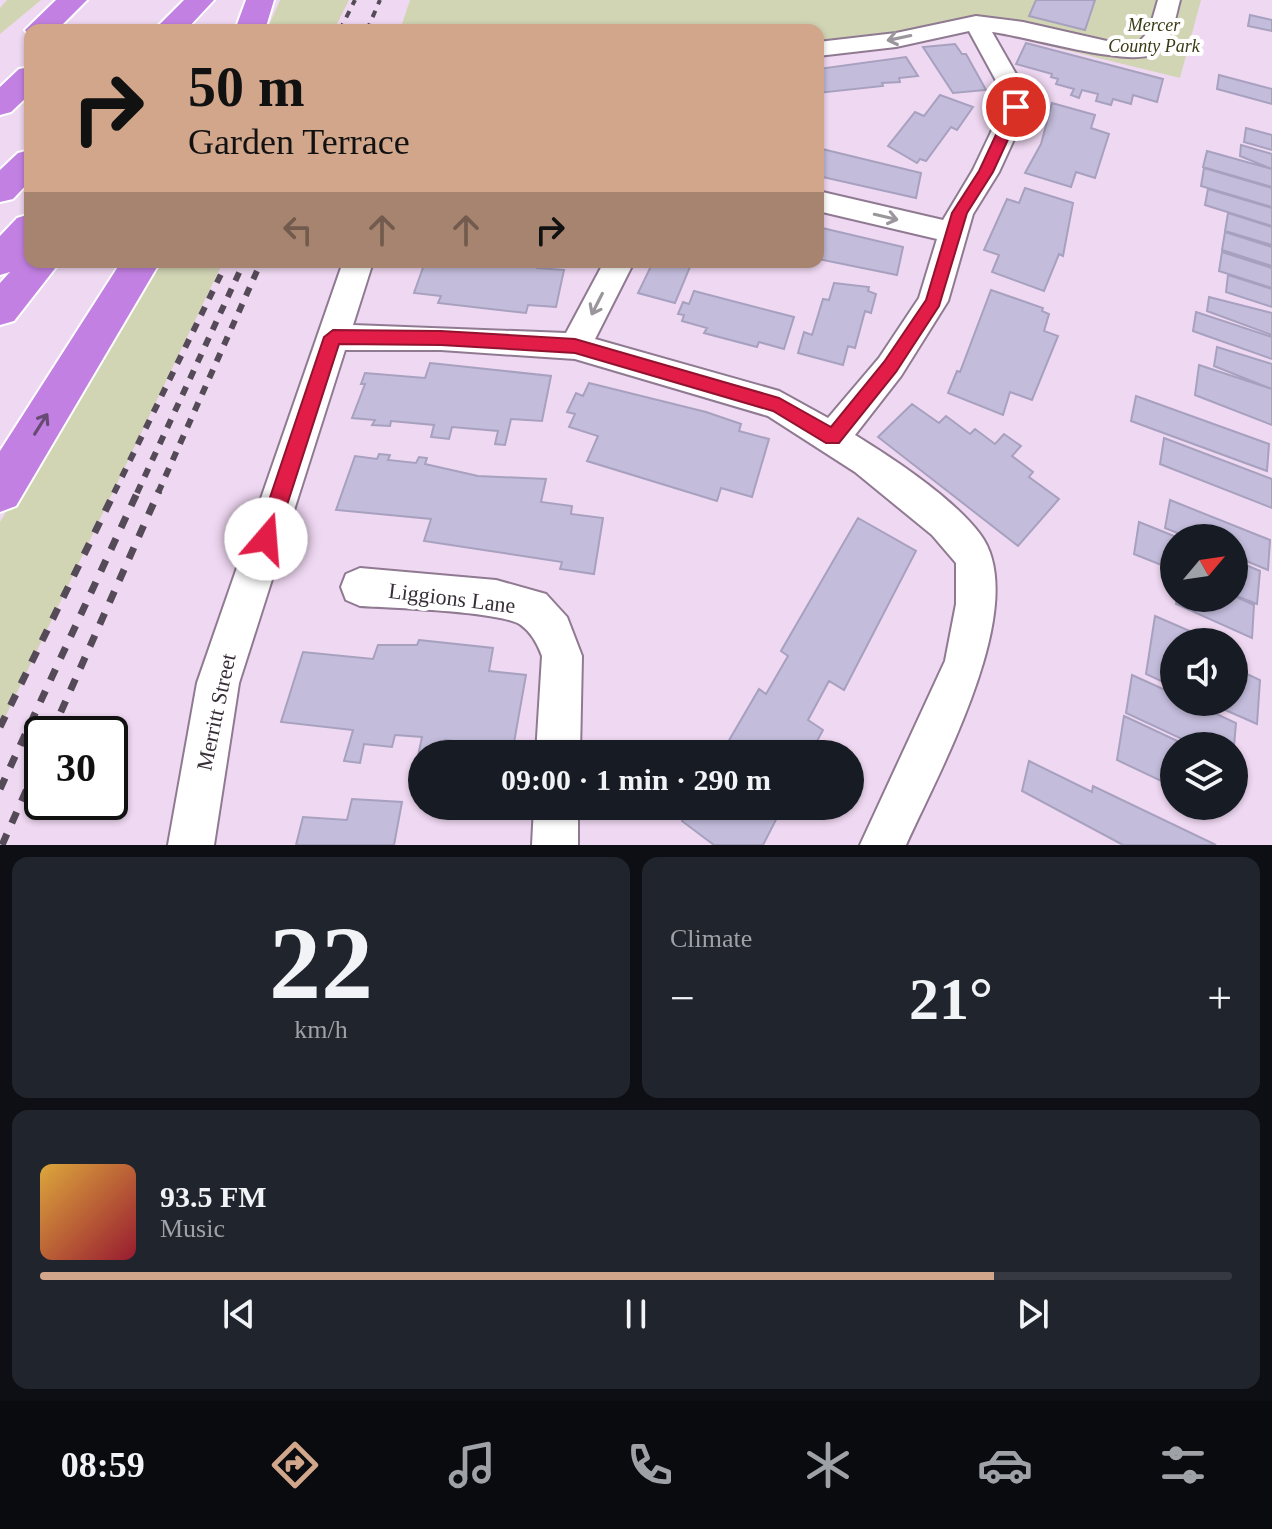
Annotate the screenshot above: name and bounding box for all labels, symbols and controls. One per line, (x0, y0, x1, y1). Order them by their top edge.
park label: Mercer County Park (1108, 15, 1201, 56)
one-way arrow (887, 32, 913, 47)
icon: right (56, 56, 160, 160)
text: 50 m (188, 56, 305, 118)
pin (982, 73, 1050, 141)
icon: arrive (994, 85, 1038, 129)
text: Garden Terrace (188, 122, 410, 162)
icon: left (276, 208, 320, 252)
icon: ahead (360, 208, 404, 252)
icon: ahead (444, 208, 488, 252)
icon: right (528, 208, 572, 252)
one-way arrow (873, 210, 898, 225)
one-way arrow (588, 292, 604, 315)
one-way arrow (34, 413, 50, 436)
position arrow (224, 497, 308, 581)
north arrow (1160, 524, 1248, 612)
map controls (1160, 524, 1248, 820)
street label: Liggions Lane (387, 578, 517, 618)
button: sound (1160, 628, 1248, 716)
street label: Merritt Street (191, 651, 241, 773)
speed limit sign: 30 (24, 716, 128, 820)
button: layers (1160, 732, 1248, 820)
text: 09:00 · 1 min · 290 m (501, 763, 771, 796)
text: 22 (269, 905, 373, 1020)
text: Climate (670, 924, 752, 953)
text: 21° (909, 966, 993, 1032)
text: − (670, 974, 695, 1023)
text: + (1207, 974, 1232, 1023)
text: km/h (294, 1015, 348, 1044)
text: 93.5 FM (160, 1180, 267, 1213)
text: Music (160, 1214, 225, 1243)
icon: previous (217, 1292, 261, 1336)
icon: pause (614, 1292, 658, 1336)
icon: next (1011, 1292, 1055, 1336)
icon: directions (267, 1437, 323, 1493)
icon: music (444, 1437, 500, 1493)
icon: phone (622, 1437, 678, 1493)
icon: climate (800, 1437, 856, 1493)
icon: car (977, 1437, 1033, 1493)
icon: filters (1155, 1437, 1211, 1493)
text: 08:59 (61, 1445, 145, 1485)

